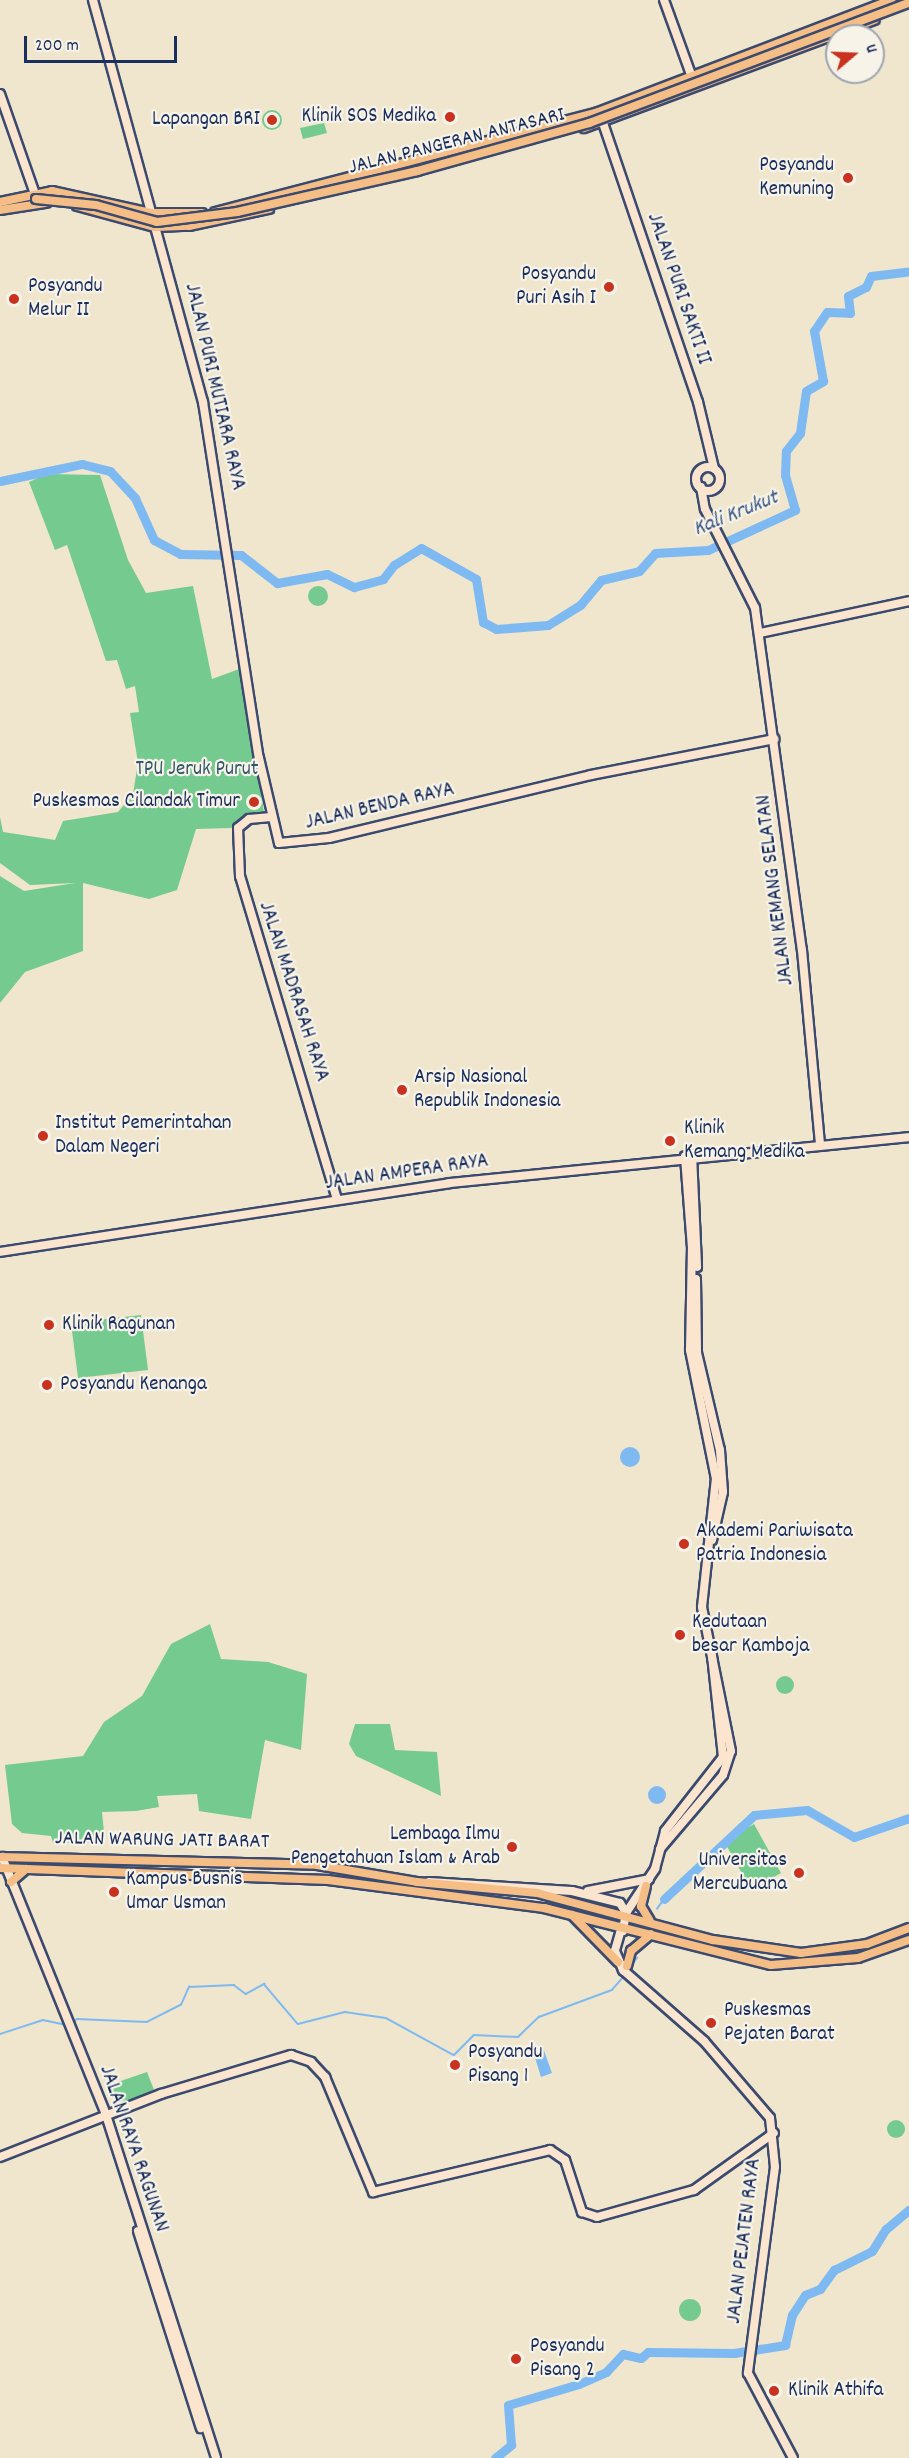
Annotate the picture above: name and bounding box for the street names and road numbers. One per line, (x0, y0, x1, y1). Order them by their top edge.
street label: JALAN PANGERAN ANTASARI (346, 103, 568, 181)
street label: JALAN PURI SAKTI II (640, 210, 716, 368)
street label: JALAN PURI MUTIARA RAYA (178, 281, 250, 493)
street label: JALAN BENDA RAYA (303, 778, 457, 836)
street label: JALAN KEMANG SELATAN (752, 793, 800, 987)
street label: JALAN MADRASAH RAYA (252, 899, 334, 1085)
street label: JALAN AMPERA RAYA (324, 1149, 490, 1197)
street label: JALAN WARUNG JATI BARAT (55, 1827, 269, 1855)
street label: JALAN RAYA RAGUNAN (93, 2062, 173, 2236)
street label: JALAN PEJATEN RAYA (722, 2157, 768, 2325)

